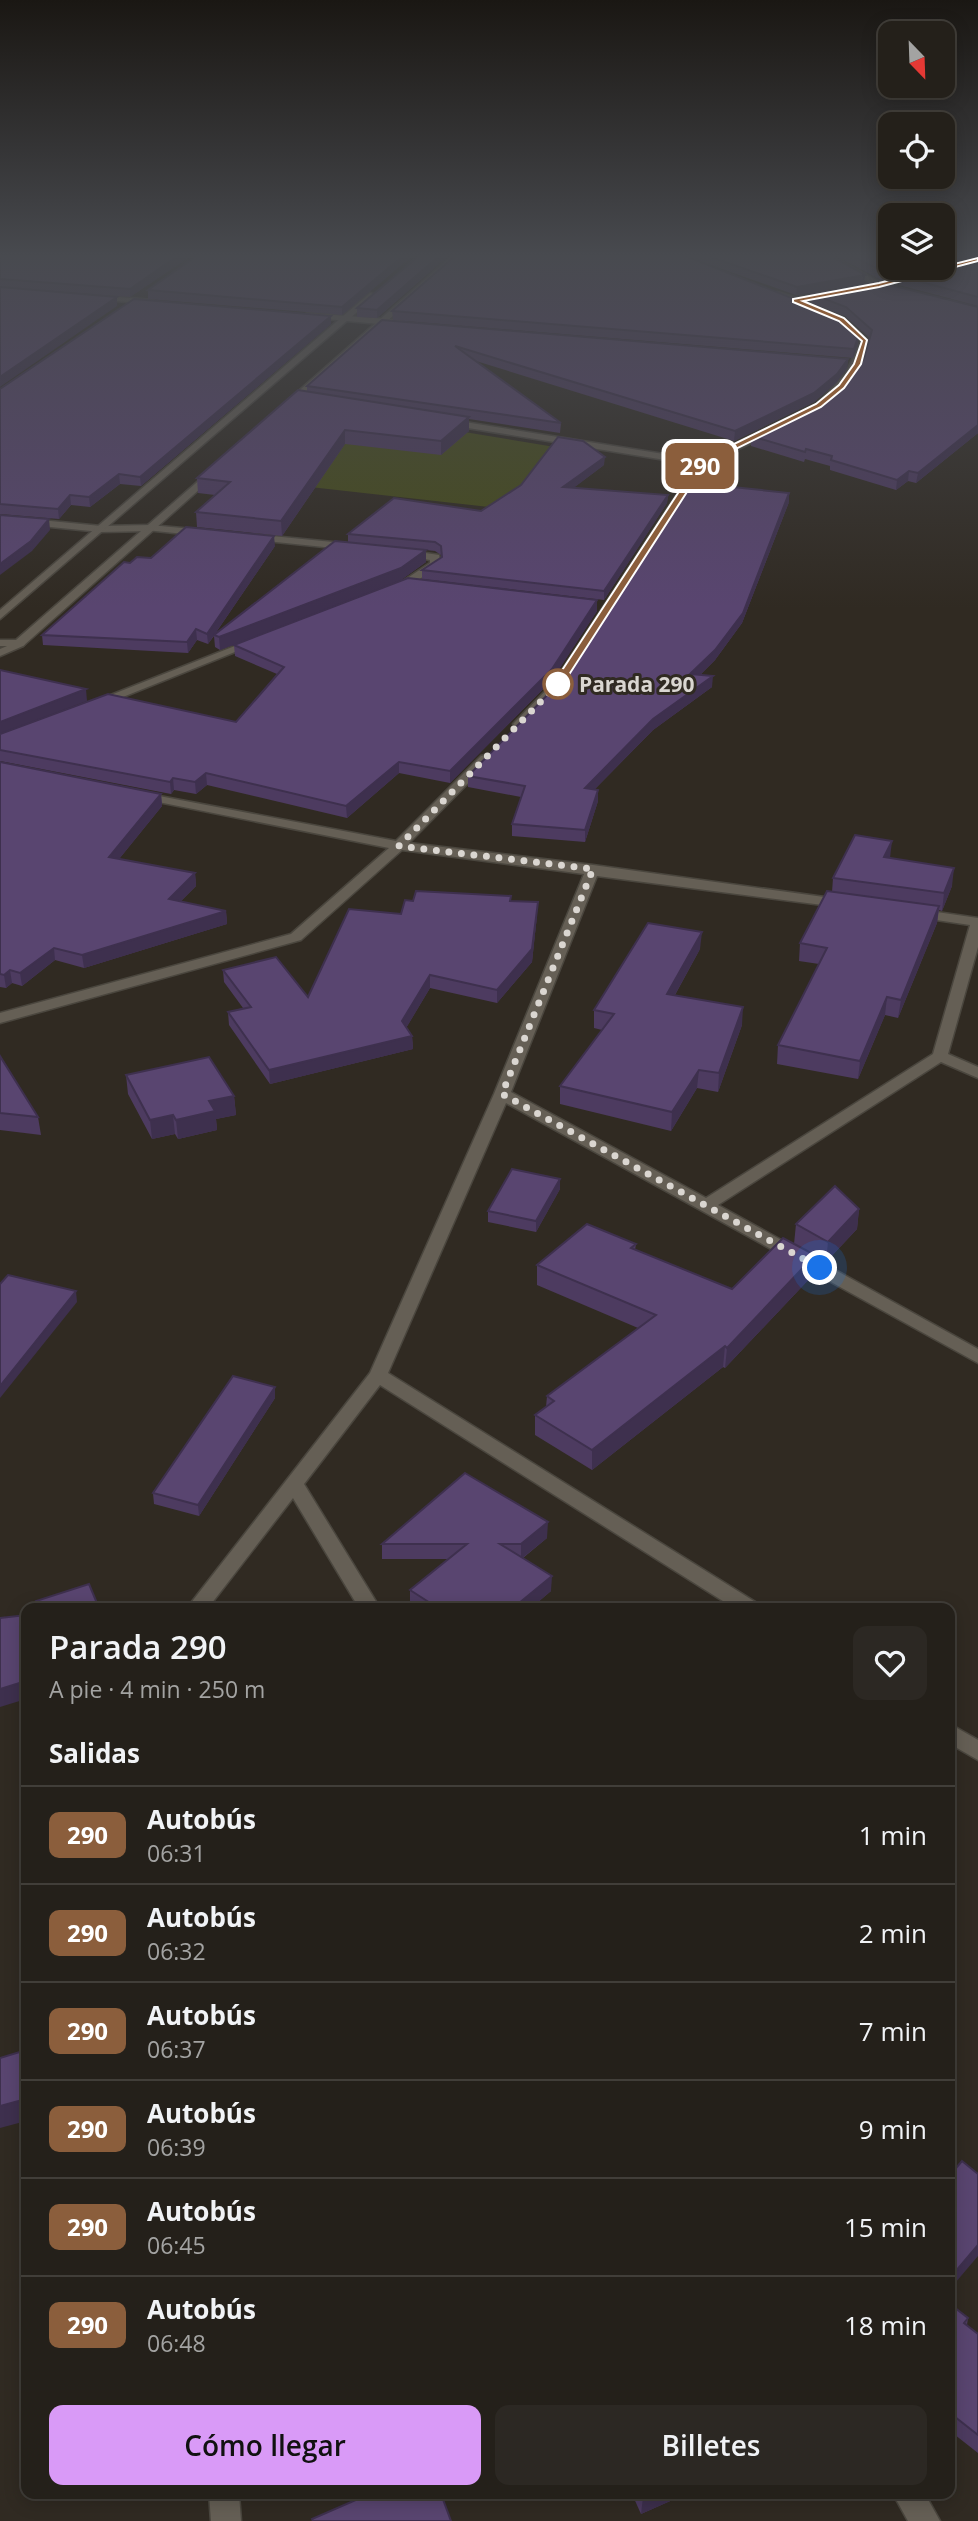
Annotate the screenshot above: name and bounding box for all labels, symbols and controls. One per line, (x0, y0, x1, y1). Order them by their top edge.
north arrow (878, 21, 956, 98)
map controls (878, 21, 955, 280)
button: locate (878, 112, 955, 189)
button: layers (878, 203, 955, 280)
line badge: 290 (660, 443, 740, 489)
text: 290 (679, 449, 721, 482)
marker: Parada 290 (543, 669, 573, 699)
place label: Parada 290 (579, 670, 695, 698)
your location (802, 1250, 837, 1285)
text: Parada 290 (49, 1624, 227, 1669)
button: heart (853, 1626, 927, 1700)
text: A pie · 4 min · 250 m (49, 1673, 265, 1705)
text: Salidas (49, 1735, 140, 1771)
text: Autobús (147, 1801, 256, 1837)
text: 1 min (859, 1817, 927, 1853)
text: 290 (67, 1818, 108, 1851)
text: 06:31 (147, 1837, 206, 1869)
text: Autobús (147, 1899, 256, 1935)
text: 2 min (859, 1915, 927, 1951)
text: 290 (67, 1916, 108, 1949)
text: 06:32 (147, 1935, 206, 1967)
text: Autobús (147, 1997, 256, 2033)
text: 7 min (859, 2013, 927, 2049)
text: 290 (67, 2014, 108, 2047)
text: 06:37 (147, 2033, 206, 2065)
text: Autobús (147, 2095, 256, 2131)
text: 9 min (859, 2111, 927, 2147)
text: 290 (67, 2112, 108, 2145)
text: 06:39 (147, 2131, 206, 2163)
text: Autobús (147, 2193, 256, 2229)
text: 15 min (844, 2209, 927, 2245)
text: 290 (67, 2210, 108, 2243)
text: 06:45 (147, 2229, 206, 2261)
text: Autobús (147, 2291, 256, 2327)
text: 18 min (844, 2307, 927, 2343)
text: 290 (67, 2308, 108, 2341)
text: 06:48 (147, 2327, 206, 2359)
button: Cómo llegar (49, 2405, 481, 2485)
button: Billetes (495, 2405, 927, 2485)

